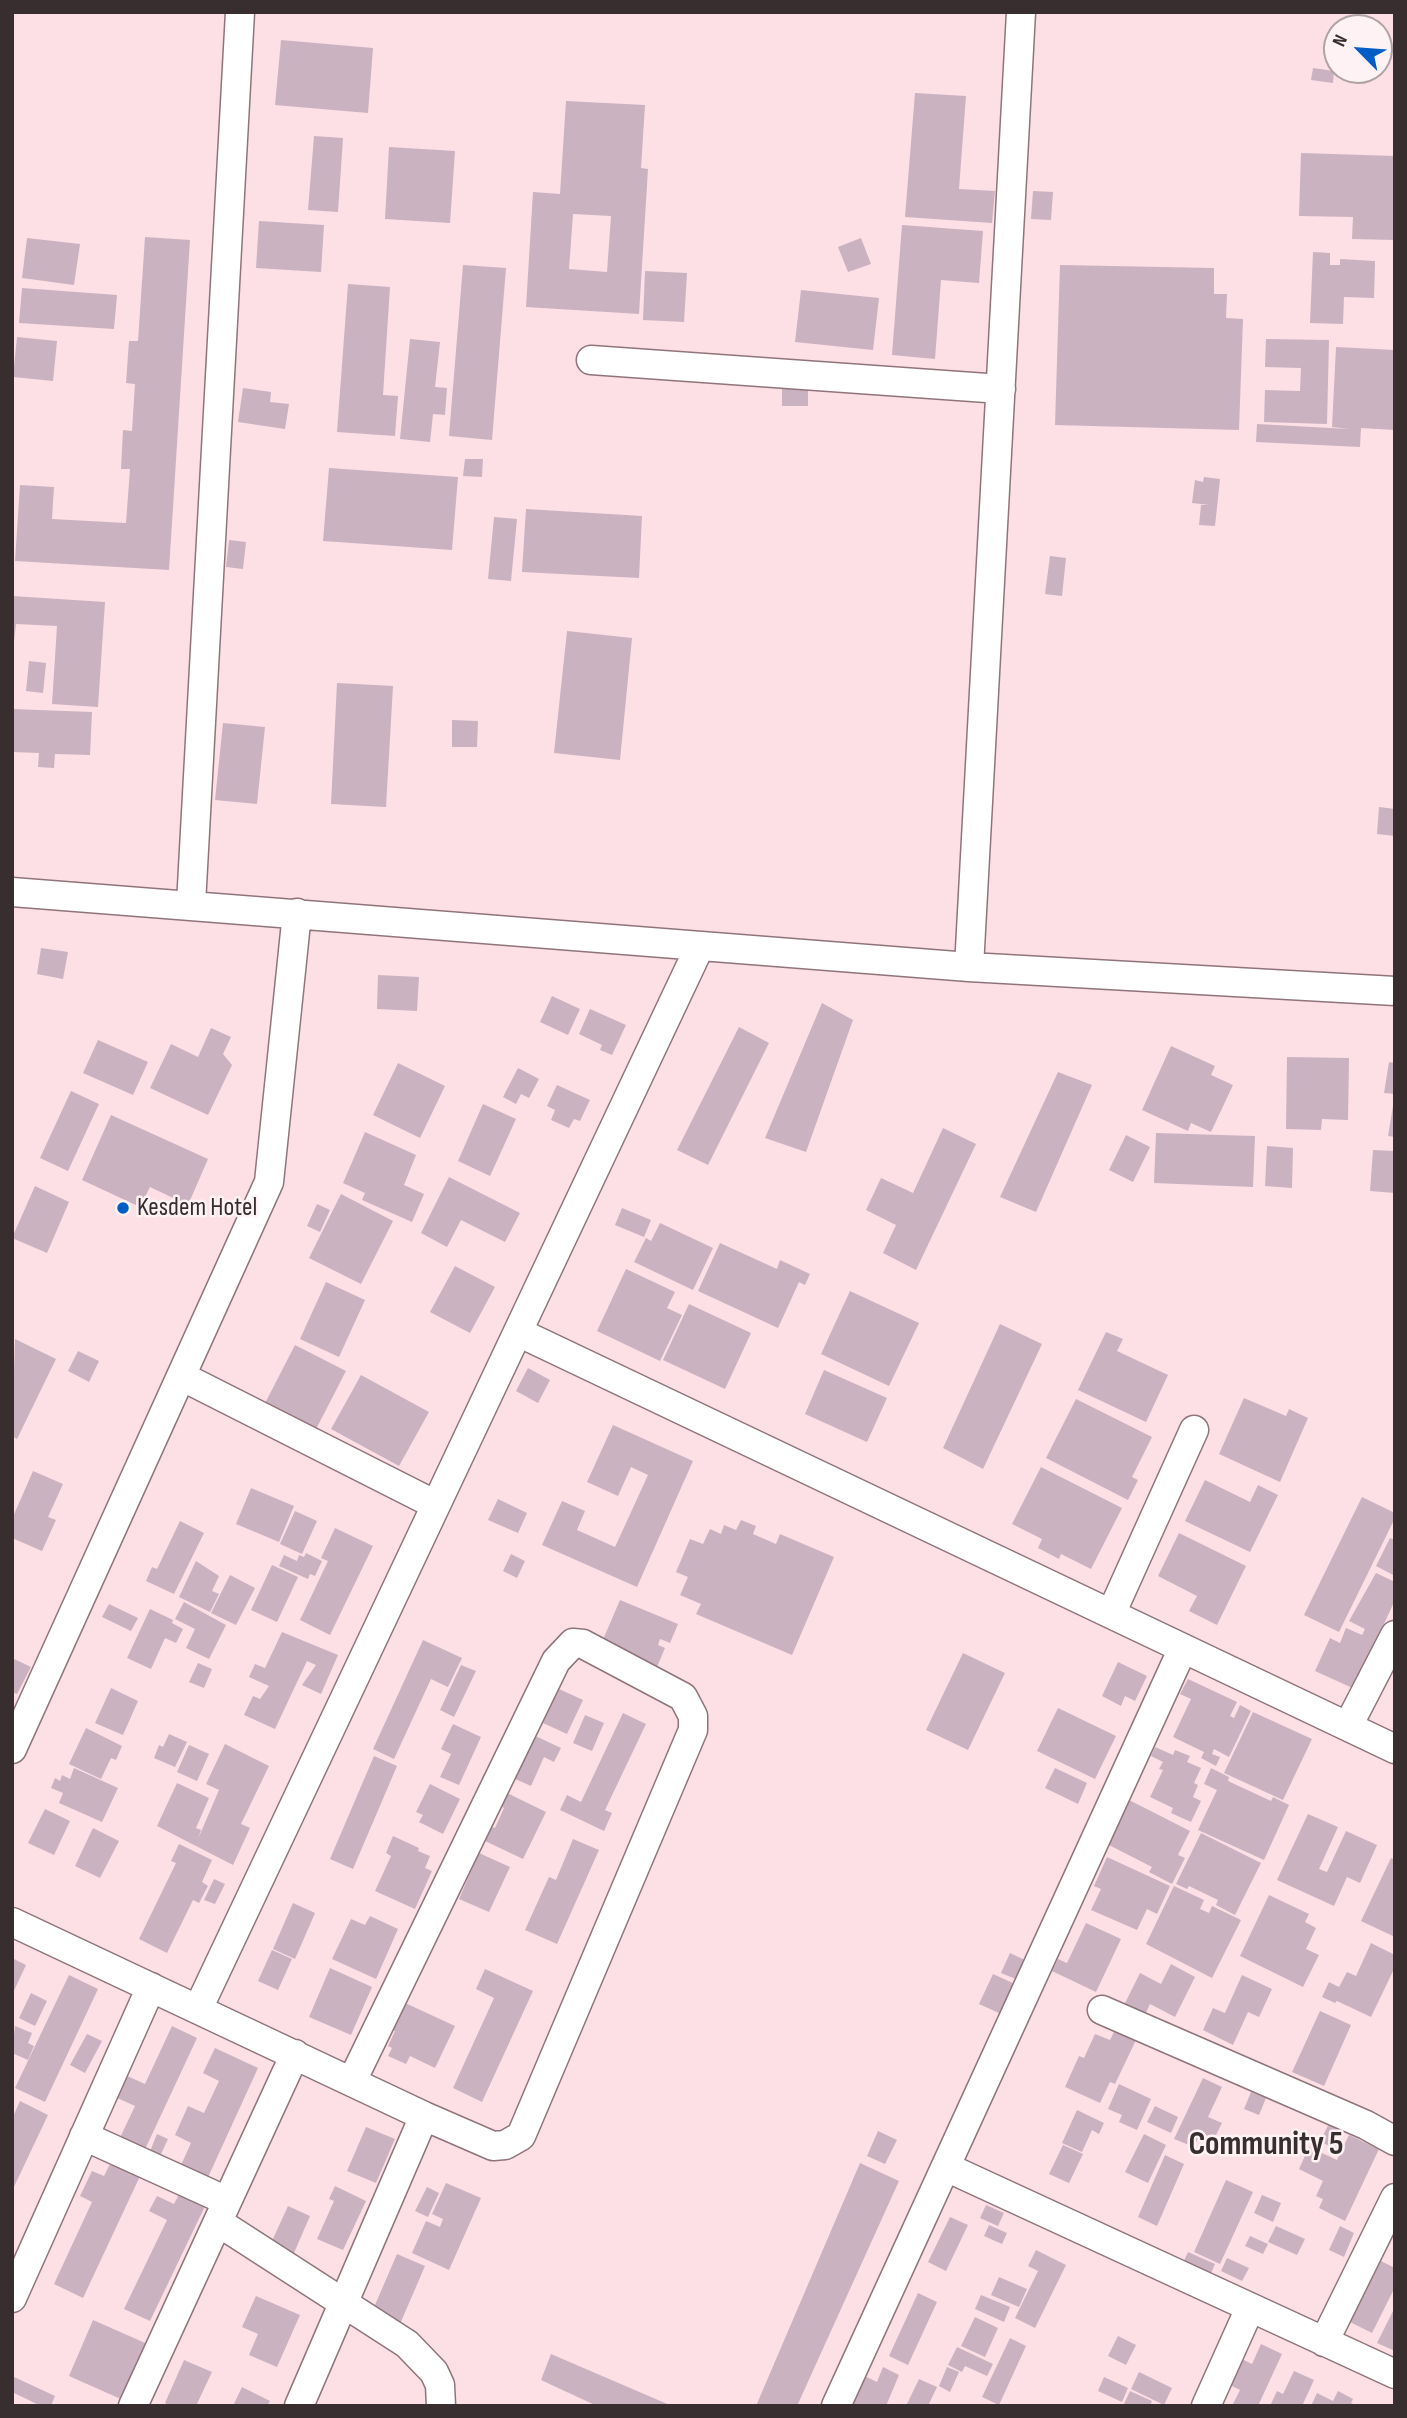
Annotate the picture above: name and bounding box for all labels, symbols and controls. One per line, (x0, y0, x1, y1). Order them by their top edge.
north arrow (1323, 14, 1393, 84)
text: N (1328, 31, 1353, 50)
place label: Kesdem Hotel (137, 1192, 257, 1224)
marker: Kesdem Hotel (115, 1200, 131, 1216)
district label: Community 5 (1188, 2126, 1344, 2166)

